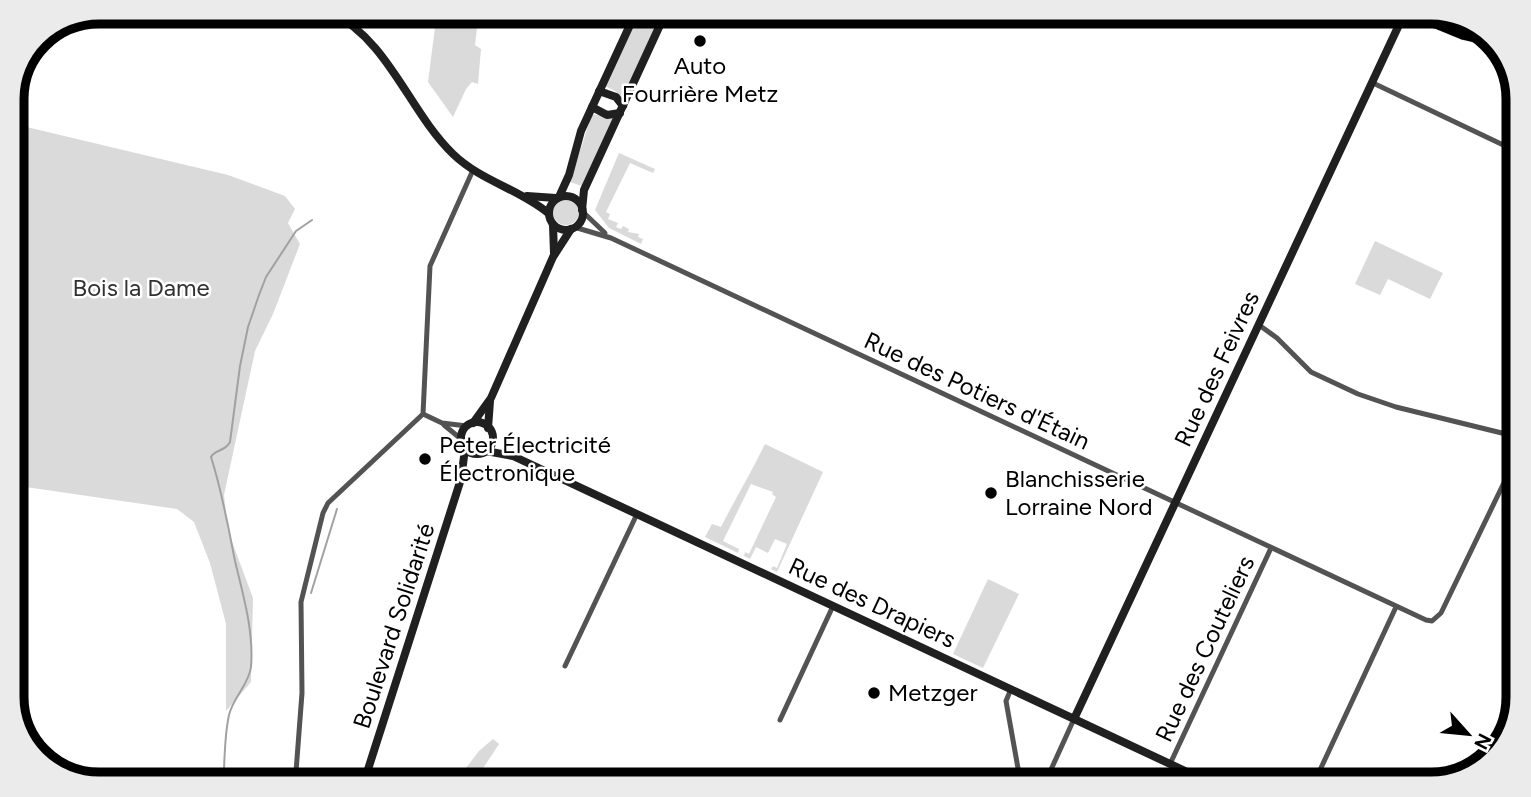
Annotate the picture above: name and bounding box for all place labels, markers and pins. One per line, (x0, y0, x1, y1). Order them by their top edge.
marker: Auto Fourrière Metz (692, 33, 708, 49)
place label: Auto Fourrière Metz (622, 51, 778, 108)
place label: Peter Électricité Électronique (439, 430, 611, 487)
marker: Peter Électricité Électronique (417, 451, 433, 467)
place label: Blanchisserie Lorraine Nord (1005, 464, 1153, 521)
marker: Blanchisserie Lorraine Nord (983, 485, 999, 501)
place label: Metzger (888, 678, 978, 707)
marker: Metzger (866, 685, 882, 701)

